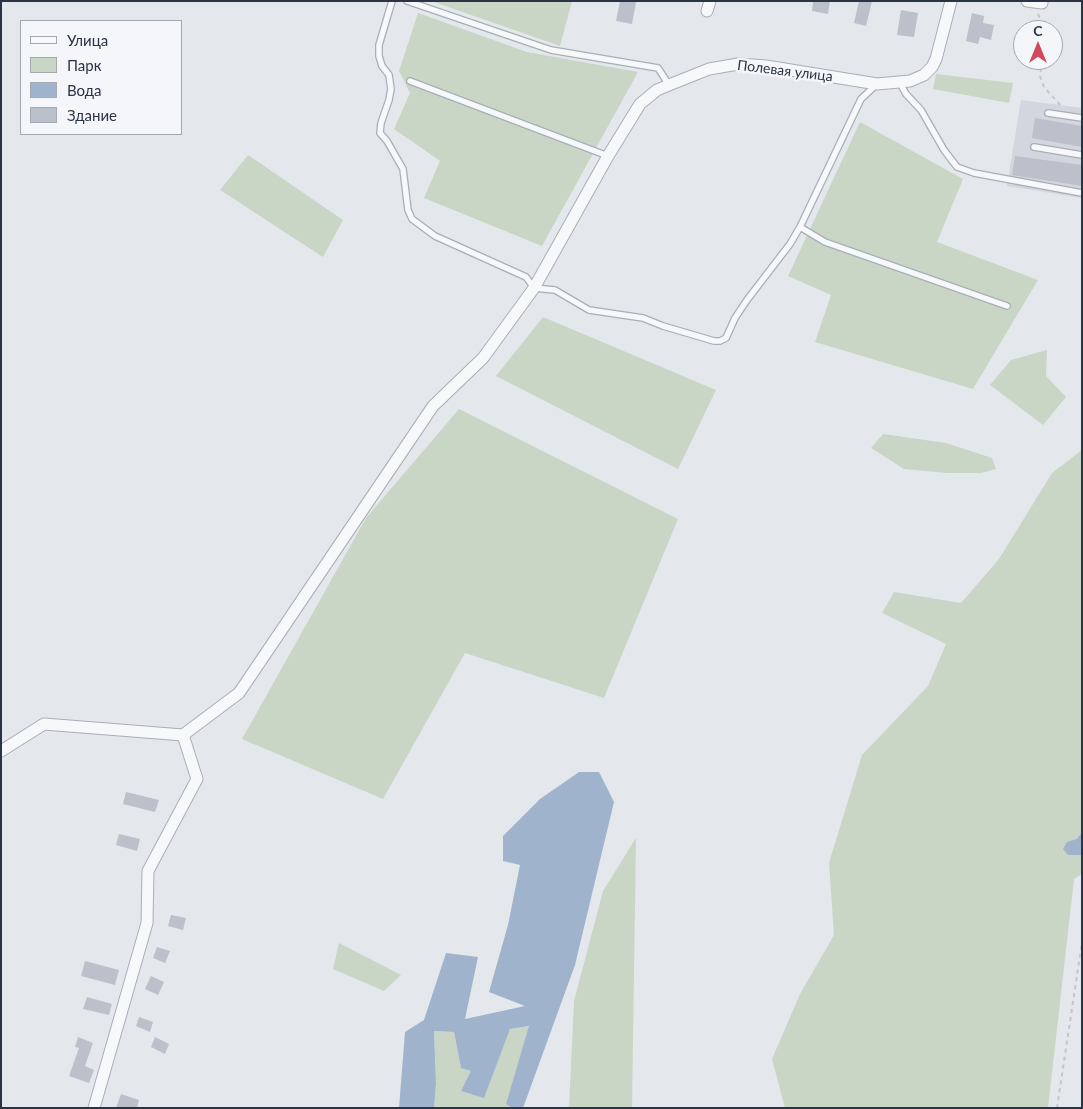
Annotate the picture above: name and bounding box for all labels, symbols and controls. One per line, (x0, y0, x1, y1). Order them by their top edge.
legend (20, 20, 182, 135)
north arrow (1013, 20, 1063, 70)
text: С (1033, 22, 1043, 39)
text: Улица (67, 31, 108, 49)
text: Парк (67, 56, 101, 74)
street label: Полевая улица (736, 57, 834, 85)
text: Вода (67, 81, 102, 99)
text: Здание (67, 106, 117, 124)

